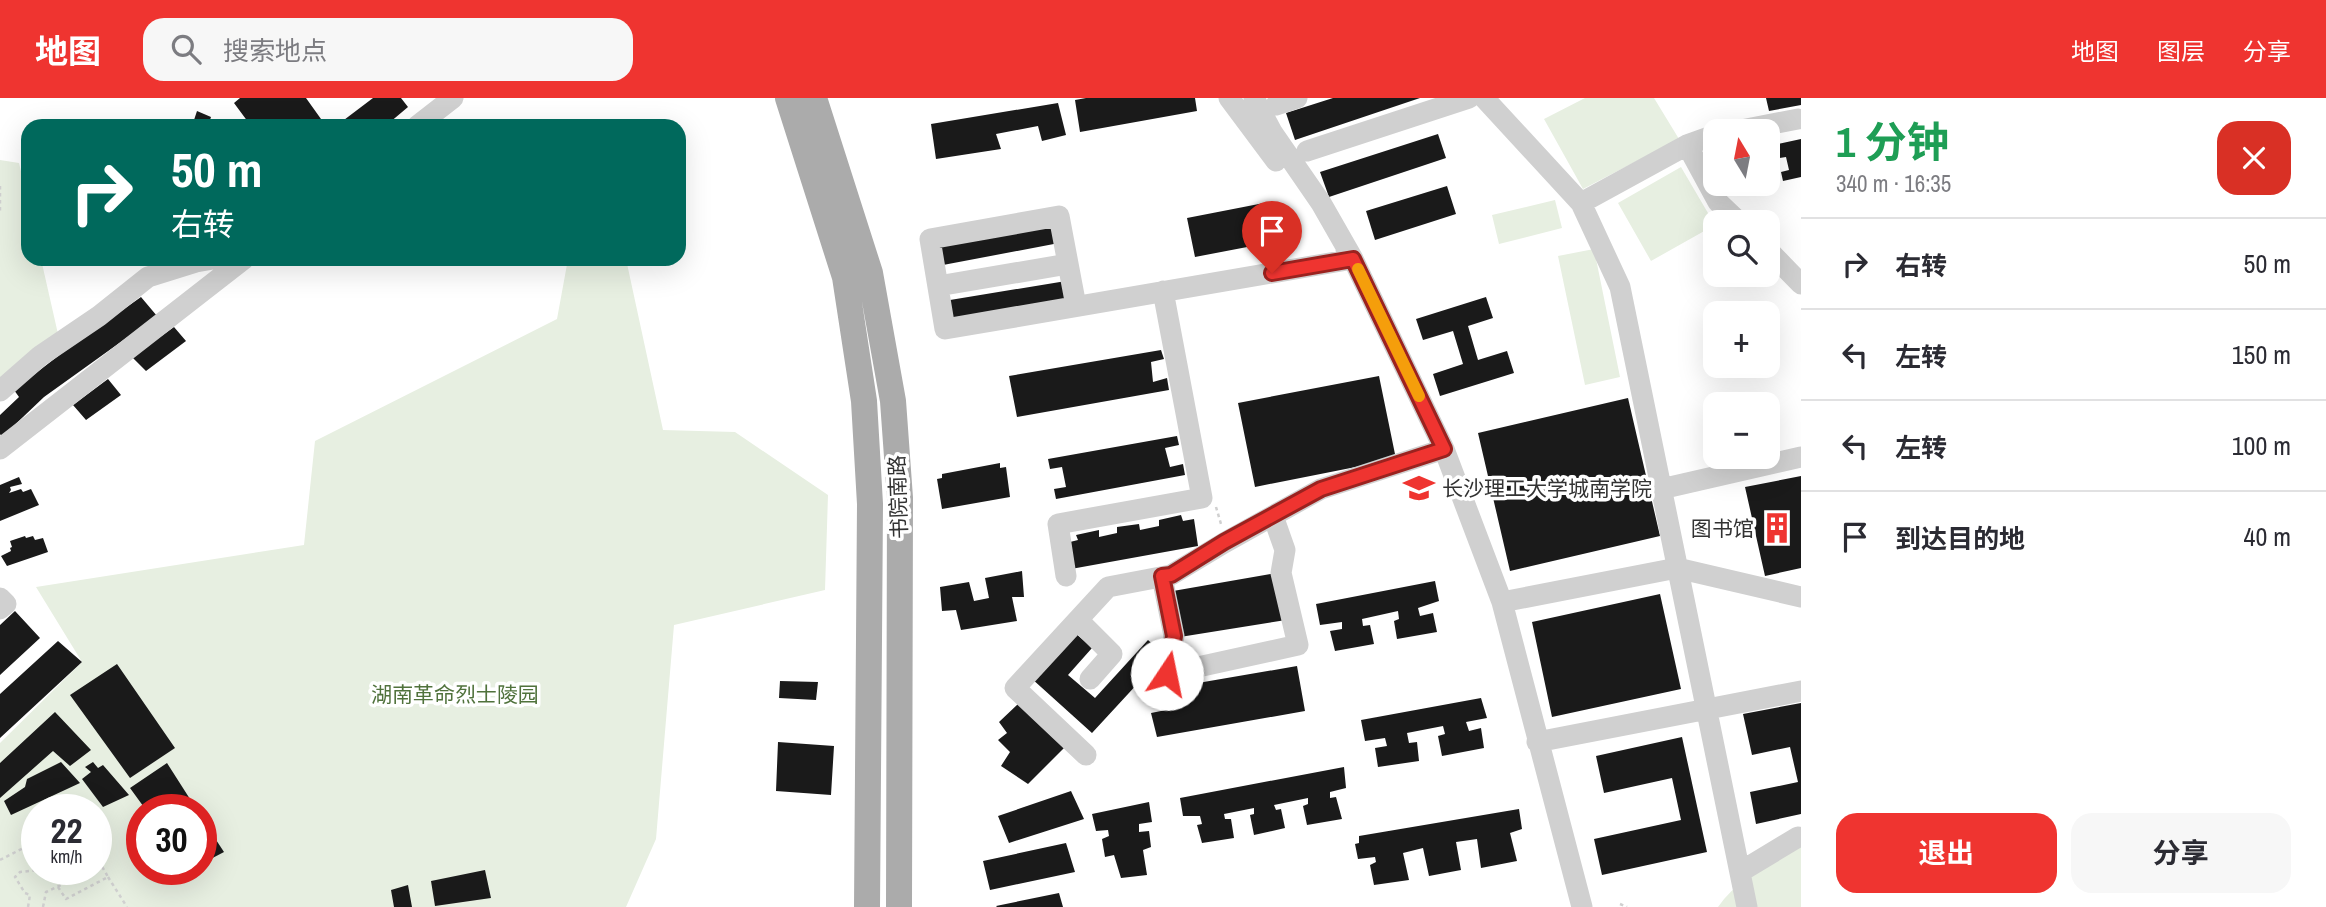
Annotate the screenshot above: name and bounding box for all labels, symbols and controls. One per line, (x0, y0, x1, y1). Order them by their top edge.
search box (143, 18, 633, 81)
text: 地图 (35, 29, 101, 73)
icon: search (167, 30, 205, 68)
text: 搜索地点 (223, 33, 327, 68)
text: 地图 (2071, 35, 2119, 67)
text: 图层 (2157, 35, 2205, 67)
text: 分享 (2243, 35, 2291, 67)
text: 1 分钟 (1836, 114, 1949, 170)
north arrow (1703, 119, 1780, 196)
map controls (1703, 119, 1780, 469)
button: close (2217, 121, 2291, 195)
text: 50 m (171, 136, 263, 202)
icon: right (56, 147, 147, 238)
text: 340 m · 16:35 (1836, 168, 1951, 199)
pin (1242, 201, 1302, 273)
text: 右转 (171, 203, 235, 246)
button: search (1703, 210, 1780, 287)
icon: arrive (1253, 212, 1291, 250)
icon: right (1836, 245, 1874, 283)
text: 50 m (2244, 246, 2291, 281)
text: 右转 (1895, 248, 1947, 283)
button: + (1703, 301, 1780, 378)
icon: left (1836, 336, 1874, 374)
text: 150 m (2232, 337, 2291, 372)
text: 左转 (1895, 339, 1947, 374)
button: − (1703, 392, 1780, 469)
icon: left (1836, 427, 1874, 465)
text: 100 m (2232, 428, 2291, 463)
text: 左转 (1895, 430, 1947, 465)
street label: 书院南路 (882, 455, 914, 539)
school or university icon: 长沙理工大学城南学院 (1402, 471, 1436, 505)
place label: 长沙理工大学城南学院 (1442, 474, 1652, 503)
building icon: 图书馆 (1760, 511, 1794, 545)
place label: 图书馆 (1691, 514, 1754, 543)
icon: arrive (1836, 518, 1874, 556)
text: 40 m (2244, 519, 2291, 554)
text: 到达目的地 (1895, 521, 2025, 556)
position arrow (1130, 637, 1204, 711)
park label: 湖南革命烈士陵园 (371, 680, 539, 709)
speed limit sign: 30 (126, 794, 217, 885)
text: 22 (51, 807, 82, 854)
button: 退出 (1836, 813, 2057, 893)
button: 分享 (2071, 813, 2291, 893)
text: km/h (51, 844, 83, 869)

